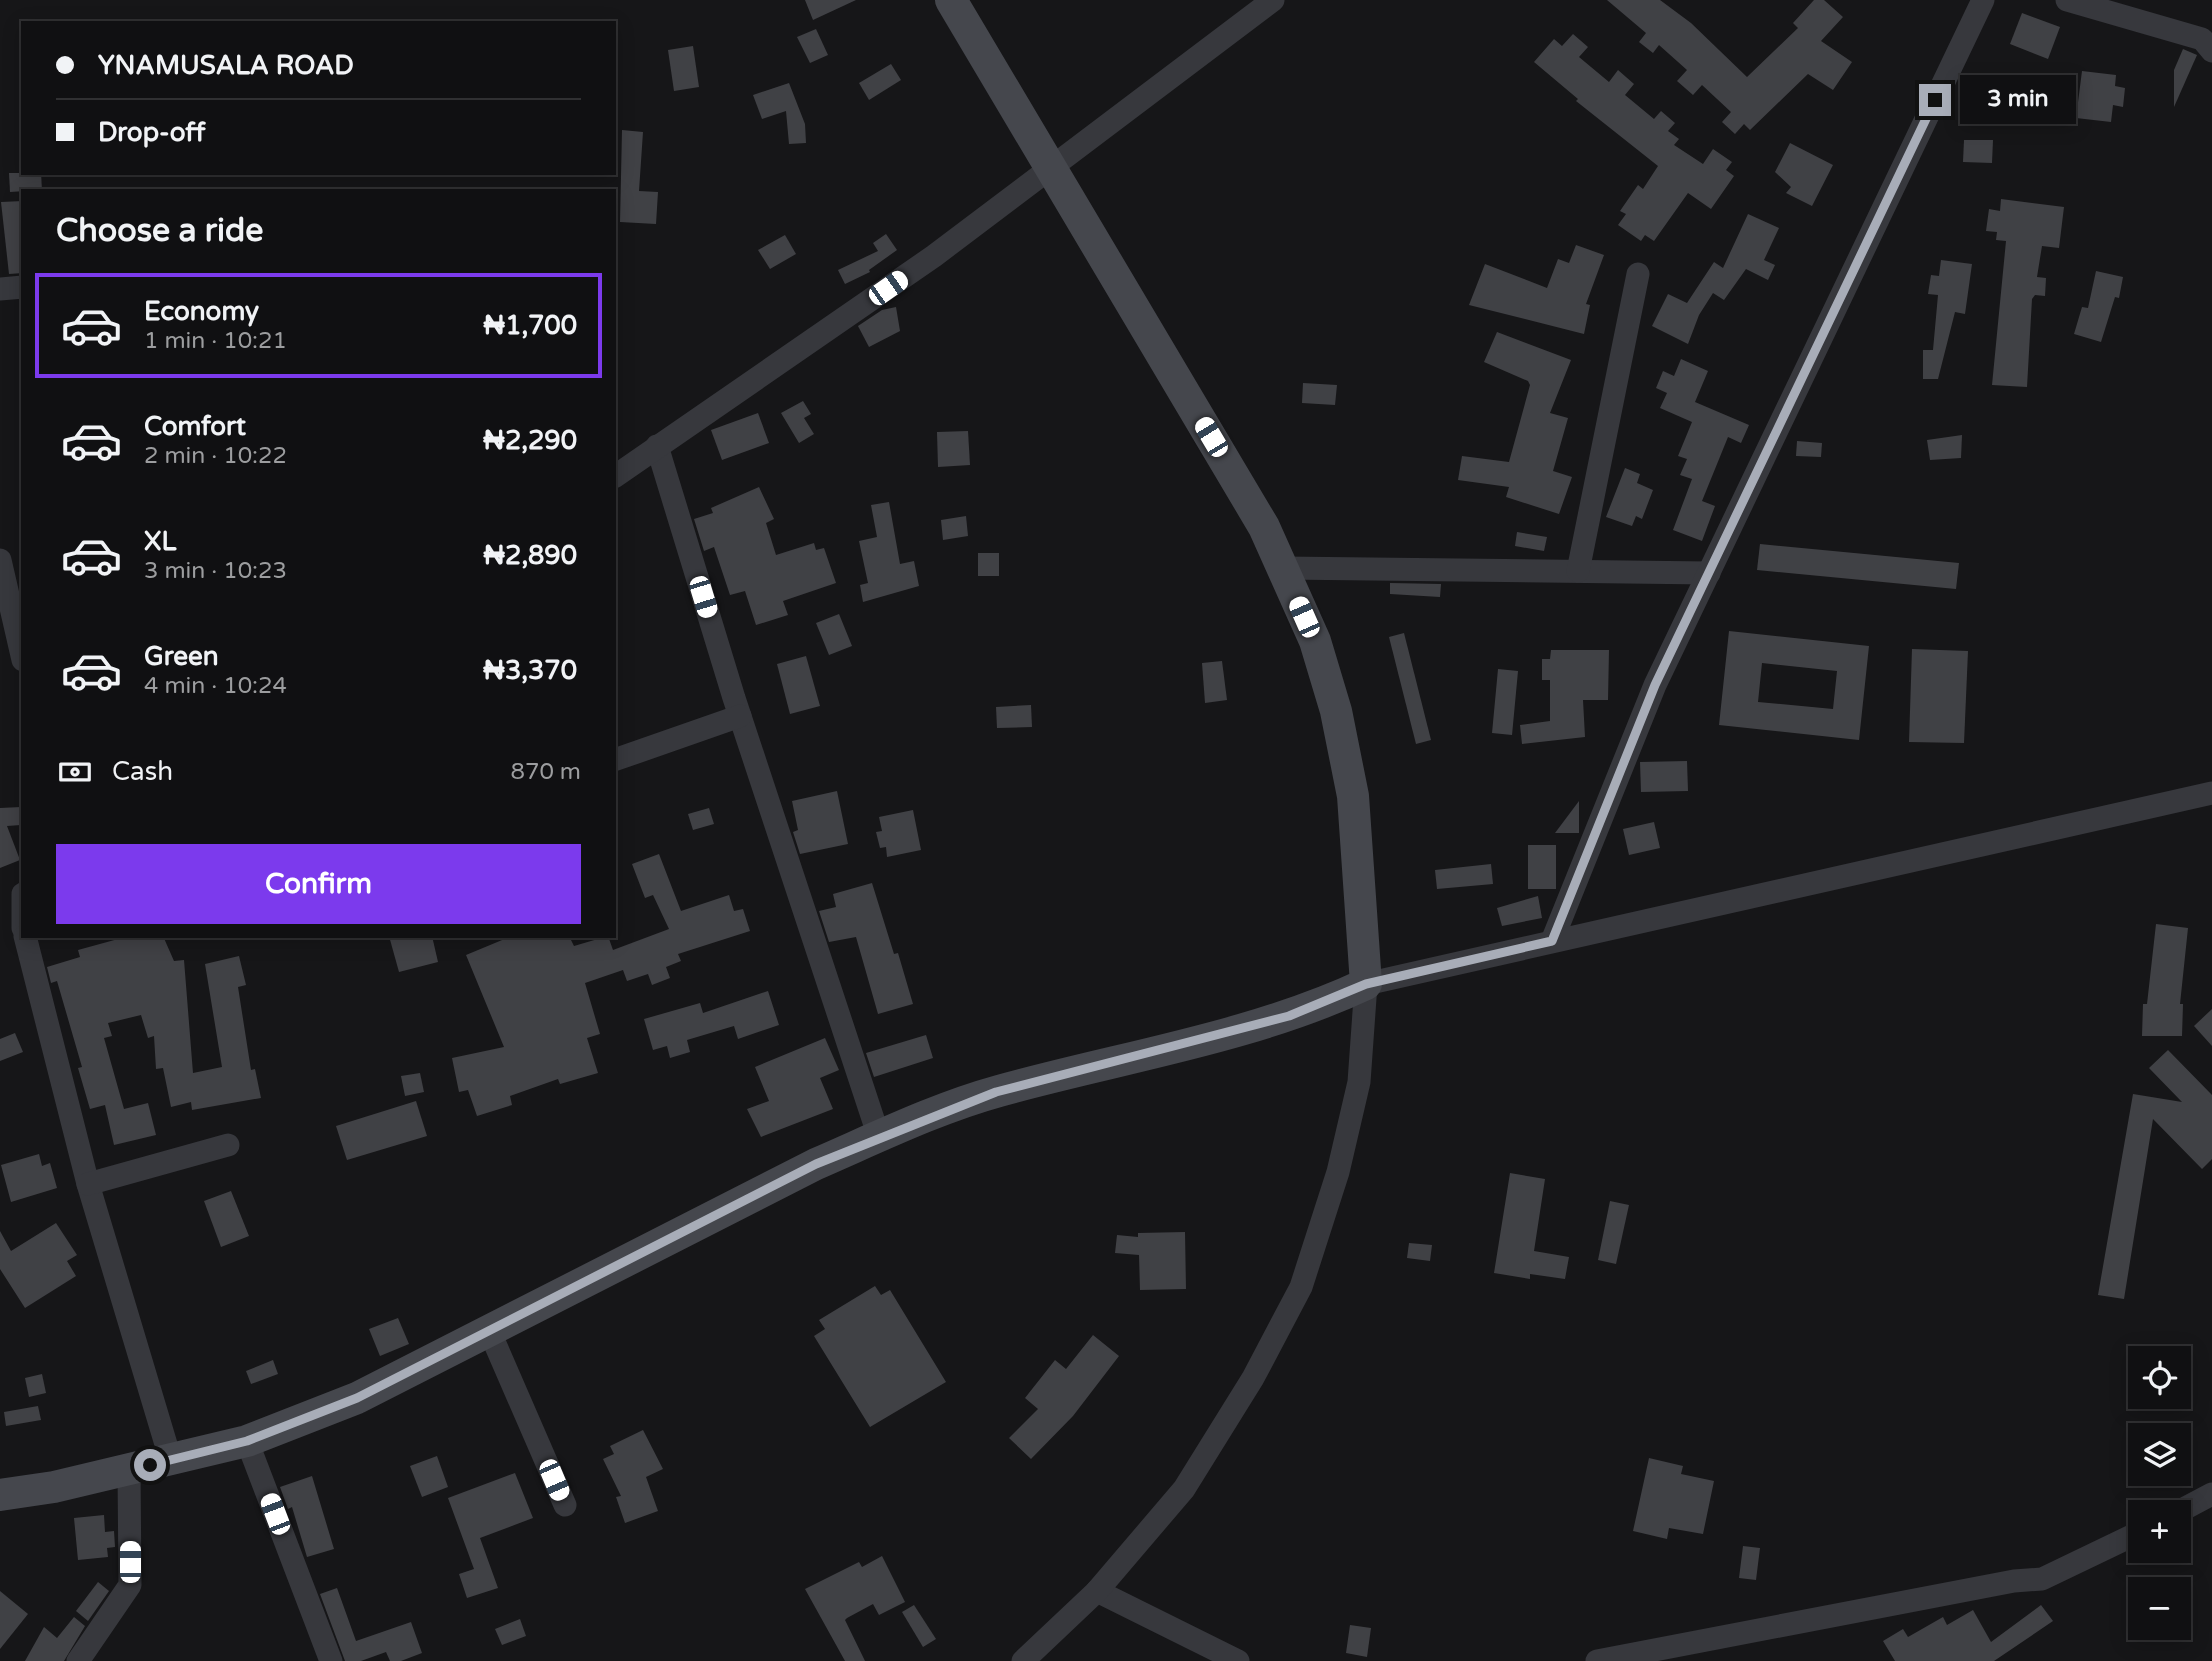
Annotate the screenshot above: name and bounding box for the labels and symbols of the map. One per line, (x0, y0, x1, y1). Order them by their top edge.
callout: 3 min (1960, 76, 2075, 124)
route end (1919, 84, 1951, 116)
car (865, 267, 912, 309)
car (1192, 414, 1231, 460)
car (687, 574, 720, 620)
car (1286, 594, 1323, 640)
route start (134, 1449, 166, 1481)
car (537, 1457, 572, 1503)
car (258, 1491, 293, 1537)
car (120, 1541, 141, 1583)

